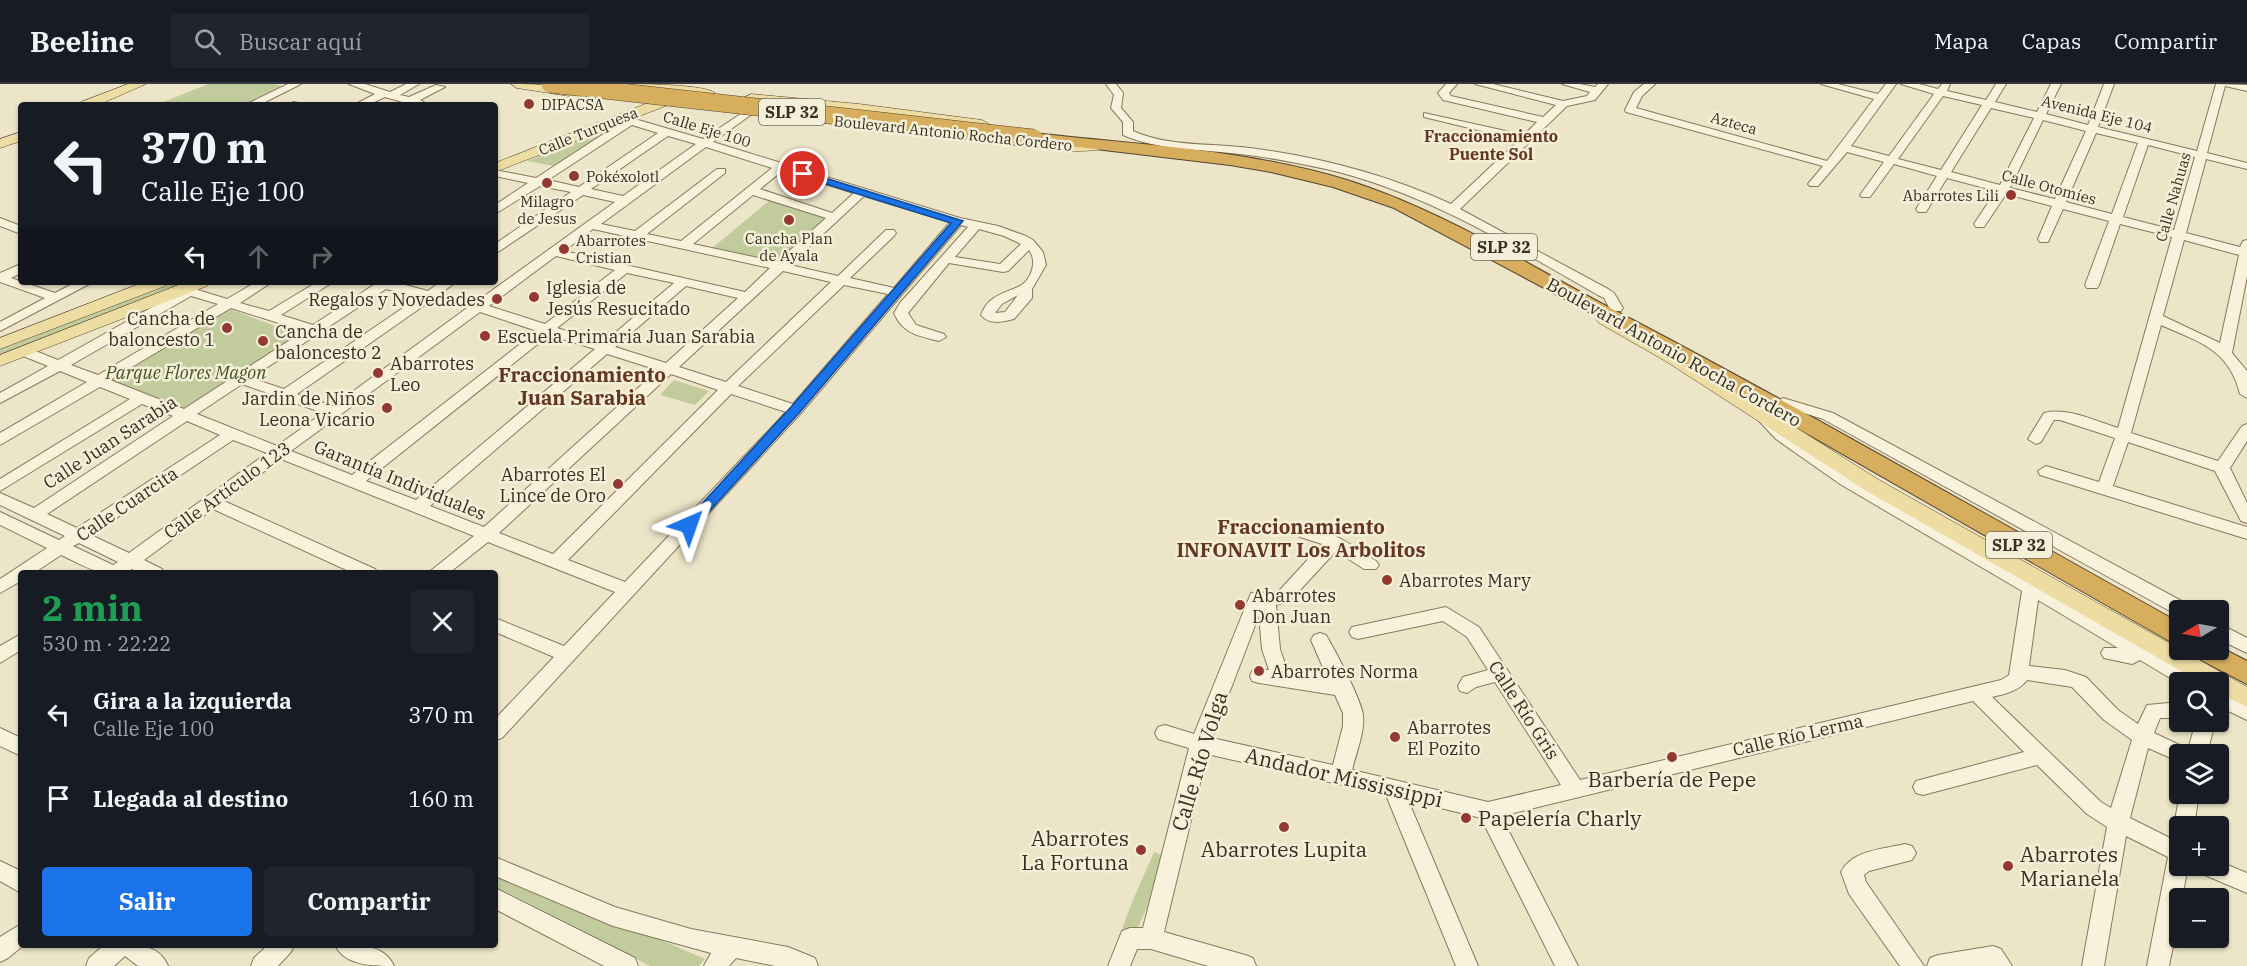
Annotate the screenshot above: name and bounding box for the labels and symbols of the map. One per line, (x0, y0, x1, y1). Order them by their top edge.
street label: Avenida Eje 104 (2040, 91, 2154, 137)
place label: DIPACSA (541, 95, 605, 114)
marker: DIPACSA (522, 97, 536, 111)
road number: SLP 32 (759, 99, 825, 125)
street label: Calle Turquesa (536, 102, 640, 160)
street label: Calle Eje 100 (661, 107, 753, 151)
street label: Azteca (1709, 107, 1759, 139)
street label: Boulevard Antonio Rocha Cordero (833, 111, 1073, 155)
district label: Fraccionamiento Puente Sol (1424, 126, 1558, 164)
pin (777, 148, 828, 199)
street label: Calle Nahuas (2151, 150, 2195, 244)
street label: Calle Otomíes (2000, 165, 2098, 209)
place label: Pokéxolotl (586, 167, 659, 186)
marker: Pokéxolotl (567, 169, 581, 183)
marker: Milagro de Jesus (540, 176, 554, 190)
place label: Abarrotes Lili (1903, 186, 1999, 205)
marker: Abarrotes Lili (2004, 188, 2018, 202)
place label: Milagro de Jesus (517, 192, 577, 228)
marker: Cancha Plan de Ayala (782, 213, 796, 227)
place label: Cancha Plan de Ayala (745, 229, 833, 265)
place label: Abarrotes Cristian (576, 231, 646, 267)
road number: SLP 32 (1471, 234, 1537, 260)
marker: Abarrotes Cristian (557, 242, 571, 256)
street label: Boulevard Antonio Rocha Cordero (1543, 272, 1805, 432)
place label: Iglesia de Jesús Resucitado (546, 276, 690, 320)
place label: Regalos y Novedades (308, 288, 485, 311)
marker: Iglesia de Jesús Resucitado (527, 290, 541, 304)
marker: Regalos y Novedades (490, 292, 504, 306)
place label: Cancha de baloncesto 1 (108, 307, 215, 351)
place label: Cancha de baloncesto 2 (275, 320, 382, 364)
marker: Cancha de baloncesto 1 (220, 321, 234, 335)
place label: Escuela Primaria Juan Sarabia (497, 325, 755, 348)
marker: Escuela Primaria Juan Sarabia (478, 329, 492, 343)
marker: Cancha de baloncesto 2 (256, 334, 270, 348)
place label: Abarrotes Leo (390, 352, 474, 396)
park label: Parque Flores Magon (105, 361, 267, 384)
district label: Fraccionamiento Juan Sarabia (498, 361, 666, 411)
marker: Abarrotes Leo (371, 366, 385, 380)
place label: Jardin de Niños Leona Vicario (242, 387, 375, 431)
street label: Calle Juan Sarabia (39, 390, 181, 494)
marker: Jardin de Niños Leona Vicario (380, 401, 394, 415)
street label: Garantía Individuales (311, 435, 489, 525)
street label: Calle Artículo 123 (159, 436, 295, 544)
street label: Calle Cuarcita (72, 461, 182, 546)
place label: Abarrotes El Lince de Oro (499, 463, 606, 507)
marker: Abarrotes El Lince de Oro (611, 477, 625, 491)
position arrow (657, 493, 721, 557)
district label: Fraccionamiento INFONAVIT Los Arbolitos (1176, 513, 1426, 563)
road number: SLP 32 (1986, 532, 2052, 558)
place label: Abarrotes Mary (1399, 569, 1531, 592)
marker: Abarrotes Mary (1380, 573, 1394, 587)
place label: Abarrotes Don Juan (1252, 584, 1336, 628)
marker: Abarrotes Don Juan (1233, 598, 1247, 612)
north arrow (2169, 600, 2229, 660)
street label: Calle Río Gris (1483, 656, 1565, 764)
place label: Abarrotes Norma (1271, 660, 1418, 683)
marker: Abarrotes Norma (1252, 664, 1266, 678)
street label: Calle Río Volga (1164, 688, 1234, 834)
street label: Calle Río Lerma (1730, 709, 1866, 761)
place label: Abarrotes El Pozito (1407, 716, 1491, 760)
marker: Abarrotes El Pozito (1388, 730, 1402, 744)
street label: Andador Mississippi (1242, 741, 1446, 813)
marker: Barbería de Pepe (1665, 750, 1679, 764)
place label: Barbería de Pepe (1588, 765, 1756, 793)
place label: Papelería Charly (1478, 804, 1642, 832)
marker: Papelería Charly (1459, 811, 1473, 825)
marker: Abarrotes Lupita (1277, 820, 1291, 834)
place label: Abarrotes La Fortuna (1021, 824, 1129, 876)
place label: Abarrotes Lupita (1201, 835, 1367, 863)
place label: Abarrotes Marianela (2020, 840, 2120, 892)
marker: Abarrotes La Fortuna (1134, 843, 1148, 857)
marker: Abarrotes Marianela (2001, 859, 2015, 873)

